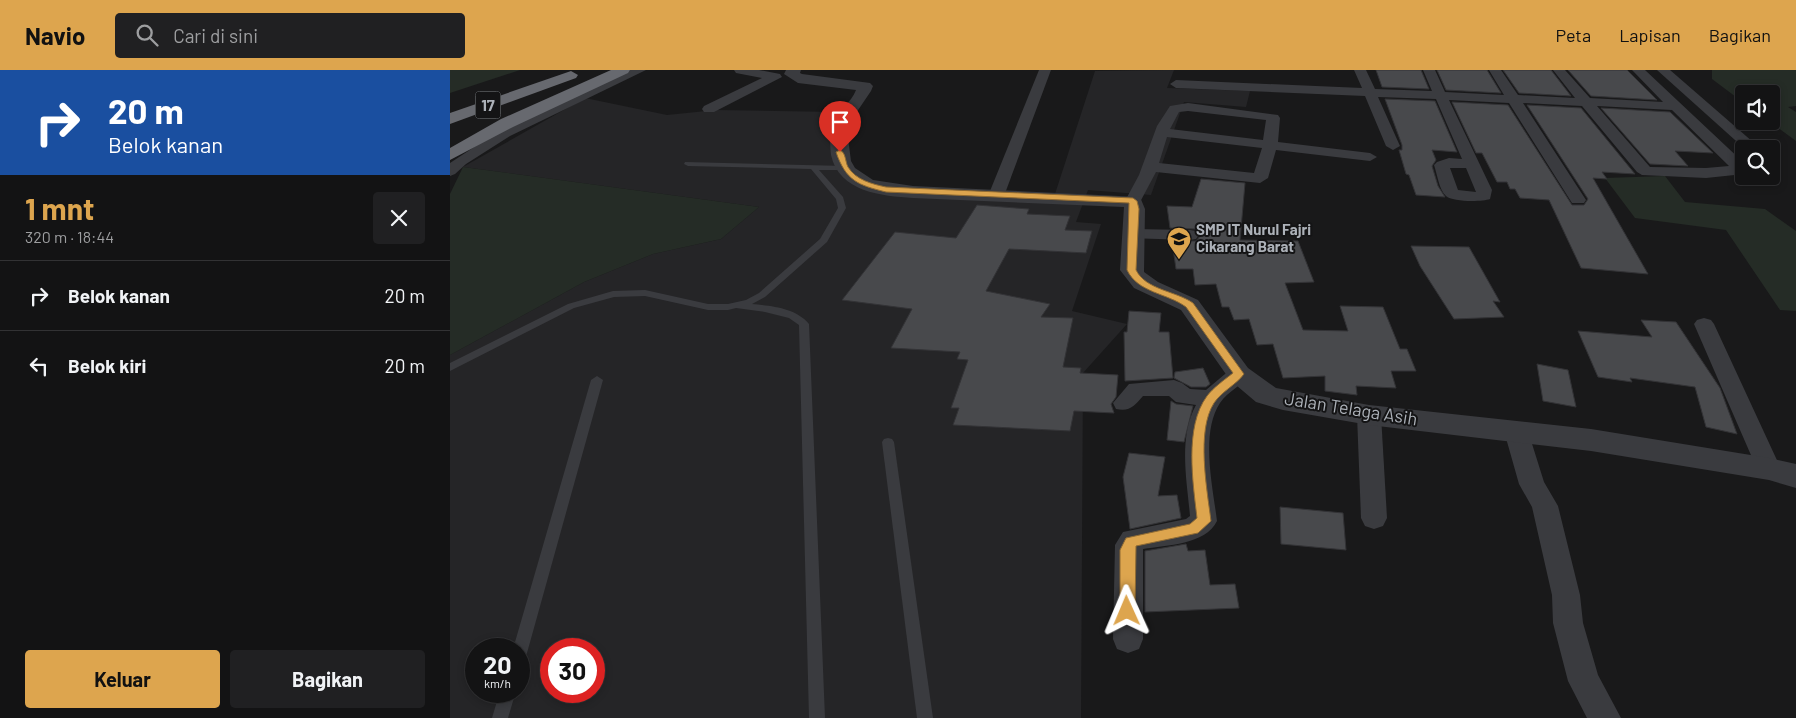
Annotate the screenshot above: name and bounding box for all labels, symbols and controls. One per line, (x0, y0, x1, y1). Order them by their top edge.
search box (115, 13, 465, 58)
text: Navio (25, 21, 85, 50)
icon: search (133, 21, 161, 49)
text: Cari di sini (173, 24, 258, 47)
text: Peta (1556, 24, 1591, 46)
text: Lapisan (1619, 24, 1681, 46)
text: Bagikan (1709, 24, 1771, 46)
map controls (1735, 85, 1780, 185)
button: sound (1735, 85, 1780, 130)
text: 20 m (108, 89, 184, 131)
icon: right (25, 90, 90, 155)
road number: 17 (476, 92, 500, 118)
pin (819, 101, 861, 152)
icon: arrive (826, 108, 854, 136)
text: Belok kanan (108, 131, 223, 157)
button: search (1735, 140, 1780, 185)
text: 1 mnt (25, 190, 94, 226)
button: close (373, 192, 425, 244)
place label: SMP IT Nurul Fajri Cikarang Barat (1196, 220, 1311, 255)
school or university icon: SMP IT Nurul Fajri Cikarang Barat (1166, 226, 1192, 260)
text: 320 m · 18:44 (25, 227, 114, 246)
icon: right (25, 282, 53, 310)
text: Belok kanan (68, 284, 170, 307)
text: 20 m (385, 284, 425, 307)
icon: left (25, 352, 53, 380)
text: Belok kiri (68, 354, 146, 377)
text: 20 m (385, 354, 425, 377)
street label: Jalan Telaga Asih (1283, 387, 1419, 429)
position arrow (1100, 584, 1152, 636)
speed limit sign: 30 (540, 638, 605, 703)
text: 20 (483, 649, 512, 679)
button: Keluar (25, 650, 220, 708)
button: Bagikan (230, 650, 425, 708)
text: km/h (484, 676, 511, 690)

